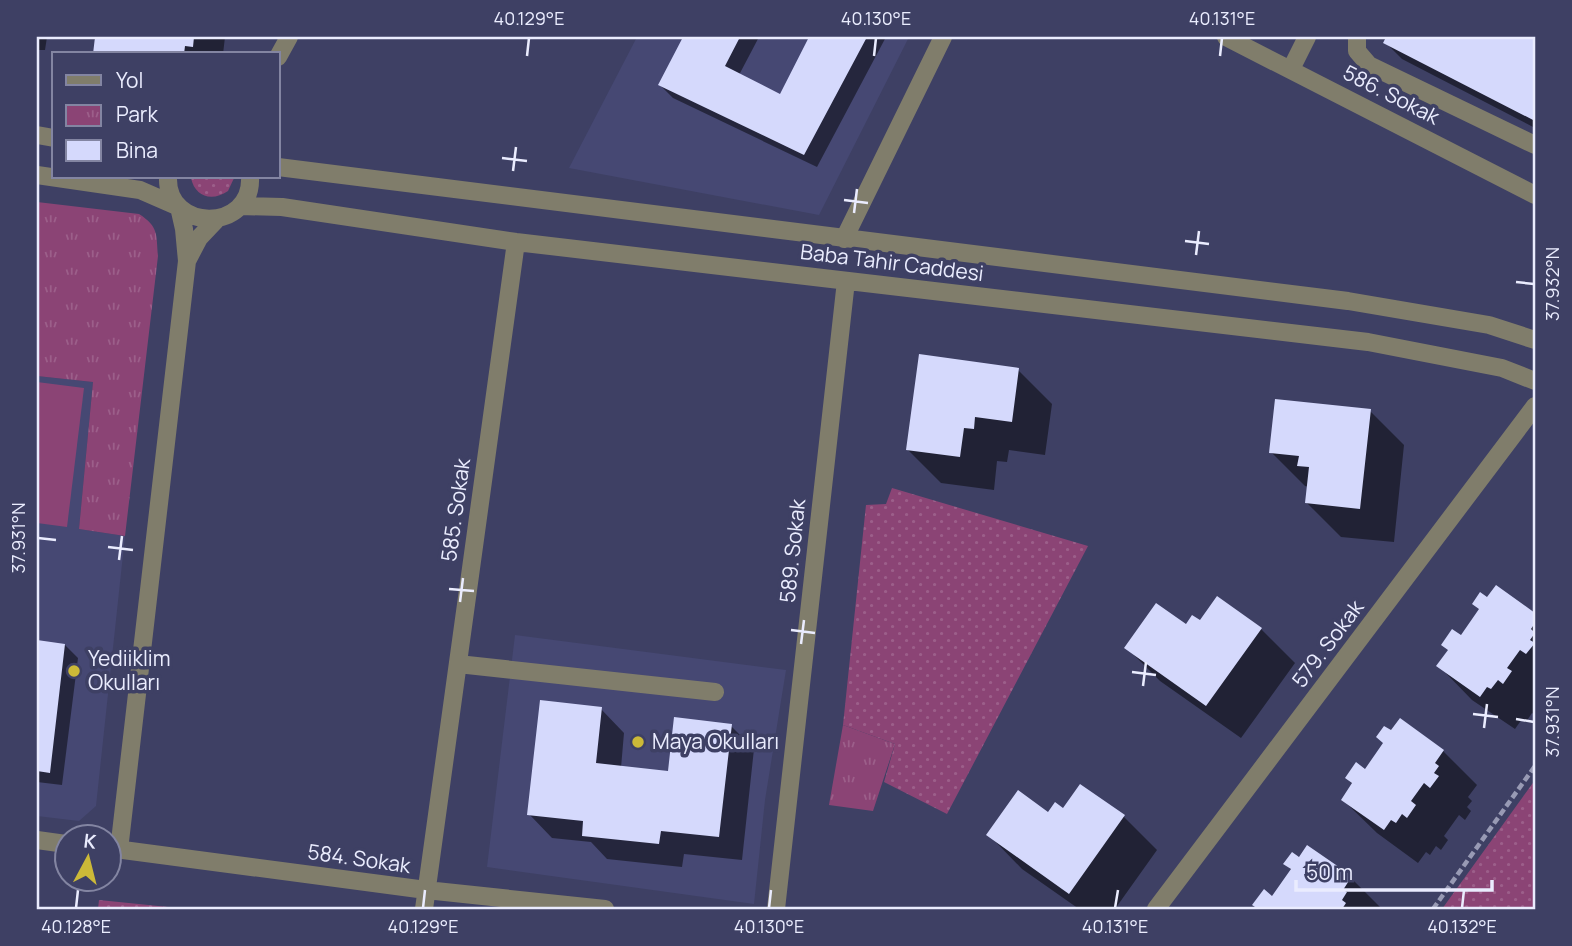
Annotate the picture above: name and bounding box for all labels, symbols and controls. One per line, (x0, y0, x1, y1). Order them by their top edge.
text: 40.129°E (494, 6, 564, 30)
text: 40.130°E (841, 6, 911, 30)
text: 40.131°E (1189, 6, 1255, 30)
legend (52, 52, 280, 178)
street label: 586. Sokak (1338, 58, 1445, 131)
text: Yol (116, 66, 143, 94)
text: Park (116, 100, 158, 128)
text: Bina (116, 136, 158, 164)
street label: Baba Tahir Caddesi (799, 237, 985, 287)
text: 37.932°N (1540, 247, 1564, 321)
street label: 585. Sokak (434, 456, 476, 563)
street label: 589. Sokak (773, 497, 811, 604)
text: 37.931°N (6, 503, 30, 573)
street label: 579. Sokak (1285, 594, 1370, 693)
place label: Yediiklim Okulları (88, 644, 171, 696)
marker: Yediiklim Okulları (66, 663, 82, 679)
text: 37.931°N (1540, 687, 1564, 757)
place label: Maya Okulları (652, 727, 779, 755)
marker: Maya Okulları (630, 734, 646, 750)
north arrow (52, 824, 122, 894)
text: K (82, 827, 98, 855)
street label: 584. Sokak (306, 837, 413, 879)
scale bar (1296, 848, 1492, 892)
text: 50 m (1306, 858, 1353, 886)
text: 40.128°E (41, 914, 111, 938)
text: 40.129°E (388, 914, 458, 938)
text: 40.130°E (734, 914, 804, 938)
text: 40.131°E (1082, 914, 1148, 938)
text: 40.132°E (1427, 914, 1497, 938)

